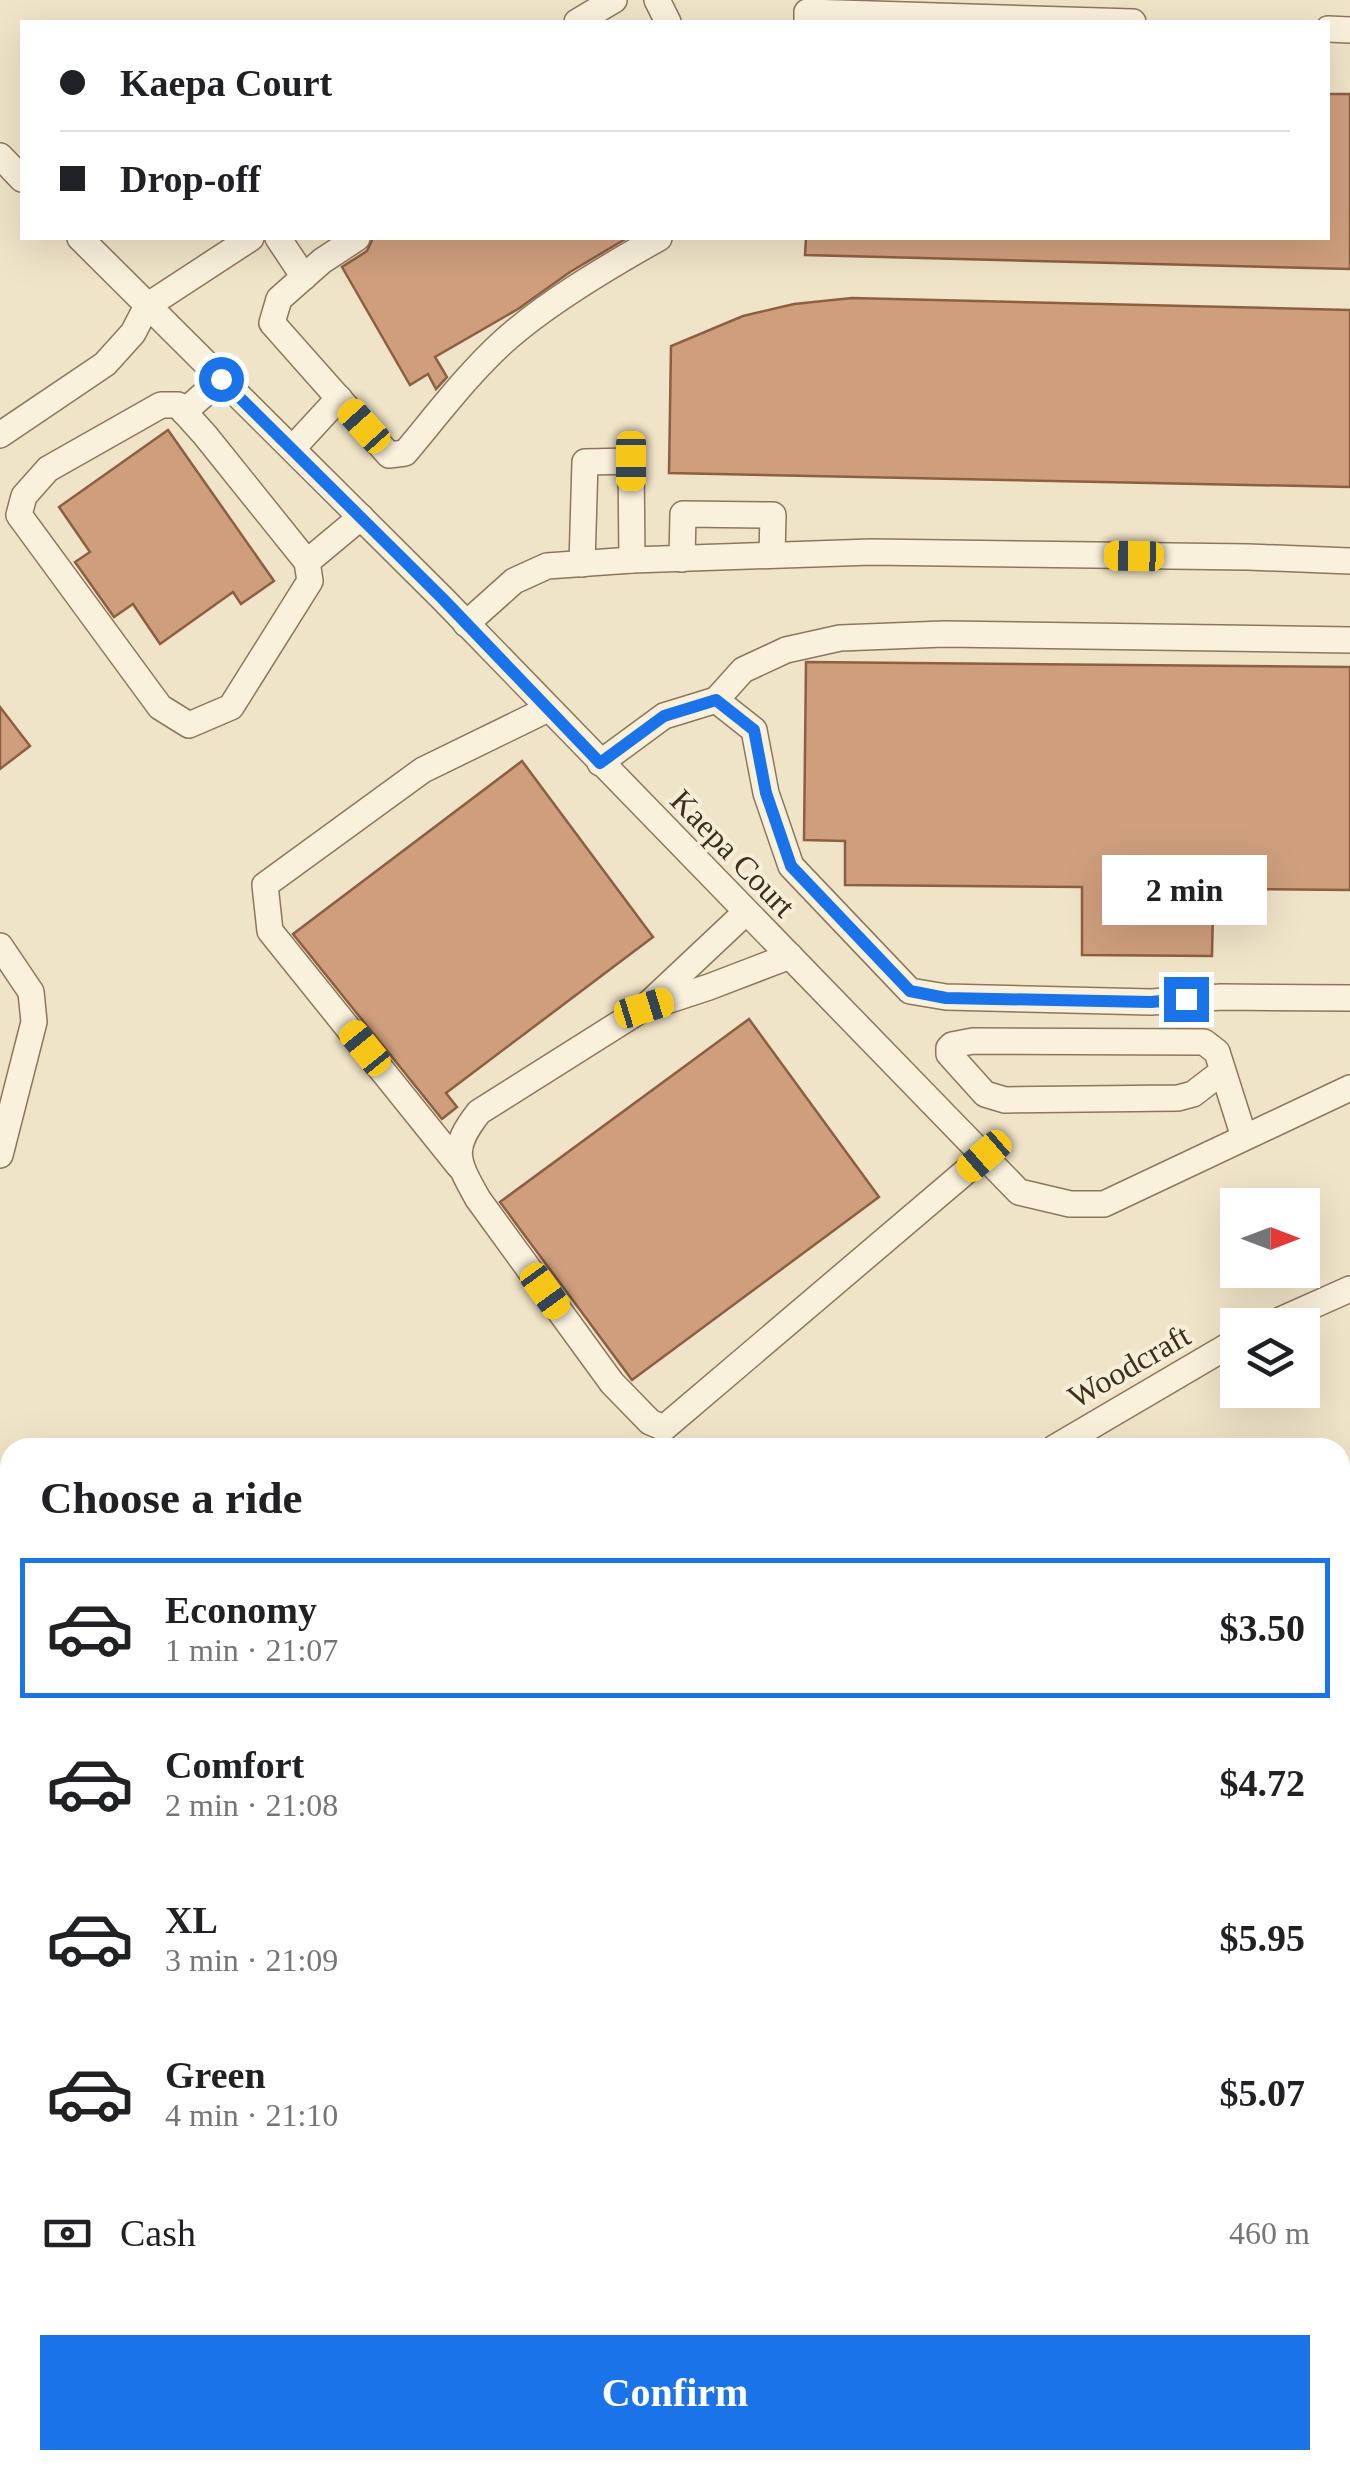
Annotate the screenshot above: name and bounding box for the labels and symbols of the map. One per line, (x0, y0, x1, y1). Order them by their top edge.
route start (199, 357, 244, 402)
car (333, 394, 395, 458)
car (616, 431, 646, 491)
car (1104, 540, 1164, 572)
street label: Kaepa Court (664, 782, 803, 924)
callout: 2 min (1104, 854, 1268, 924)
route end (1164, 977, 1209, 1022)
car (611, 985, 677, 1031)
car (334, 1015, 396, 1081)
car (952, 1125, 1016, 1187)
north arrow (1220, 1188, 1320, 1288)
car (515, 1258, 575, 1324)
street label: Woodcraft (1062, 1317, 1196, 1415)

